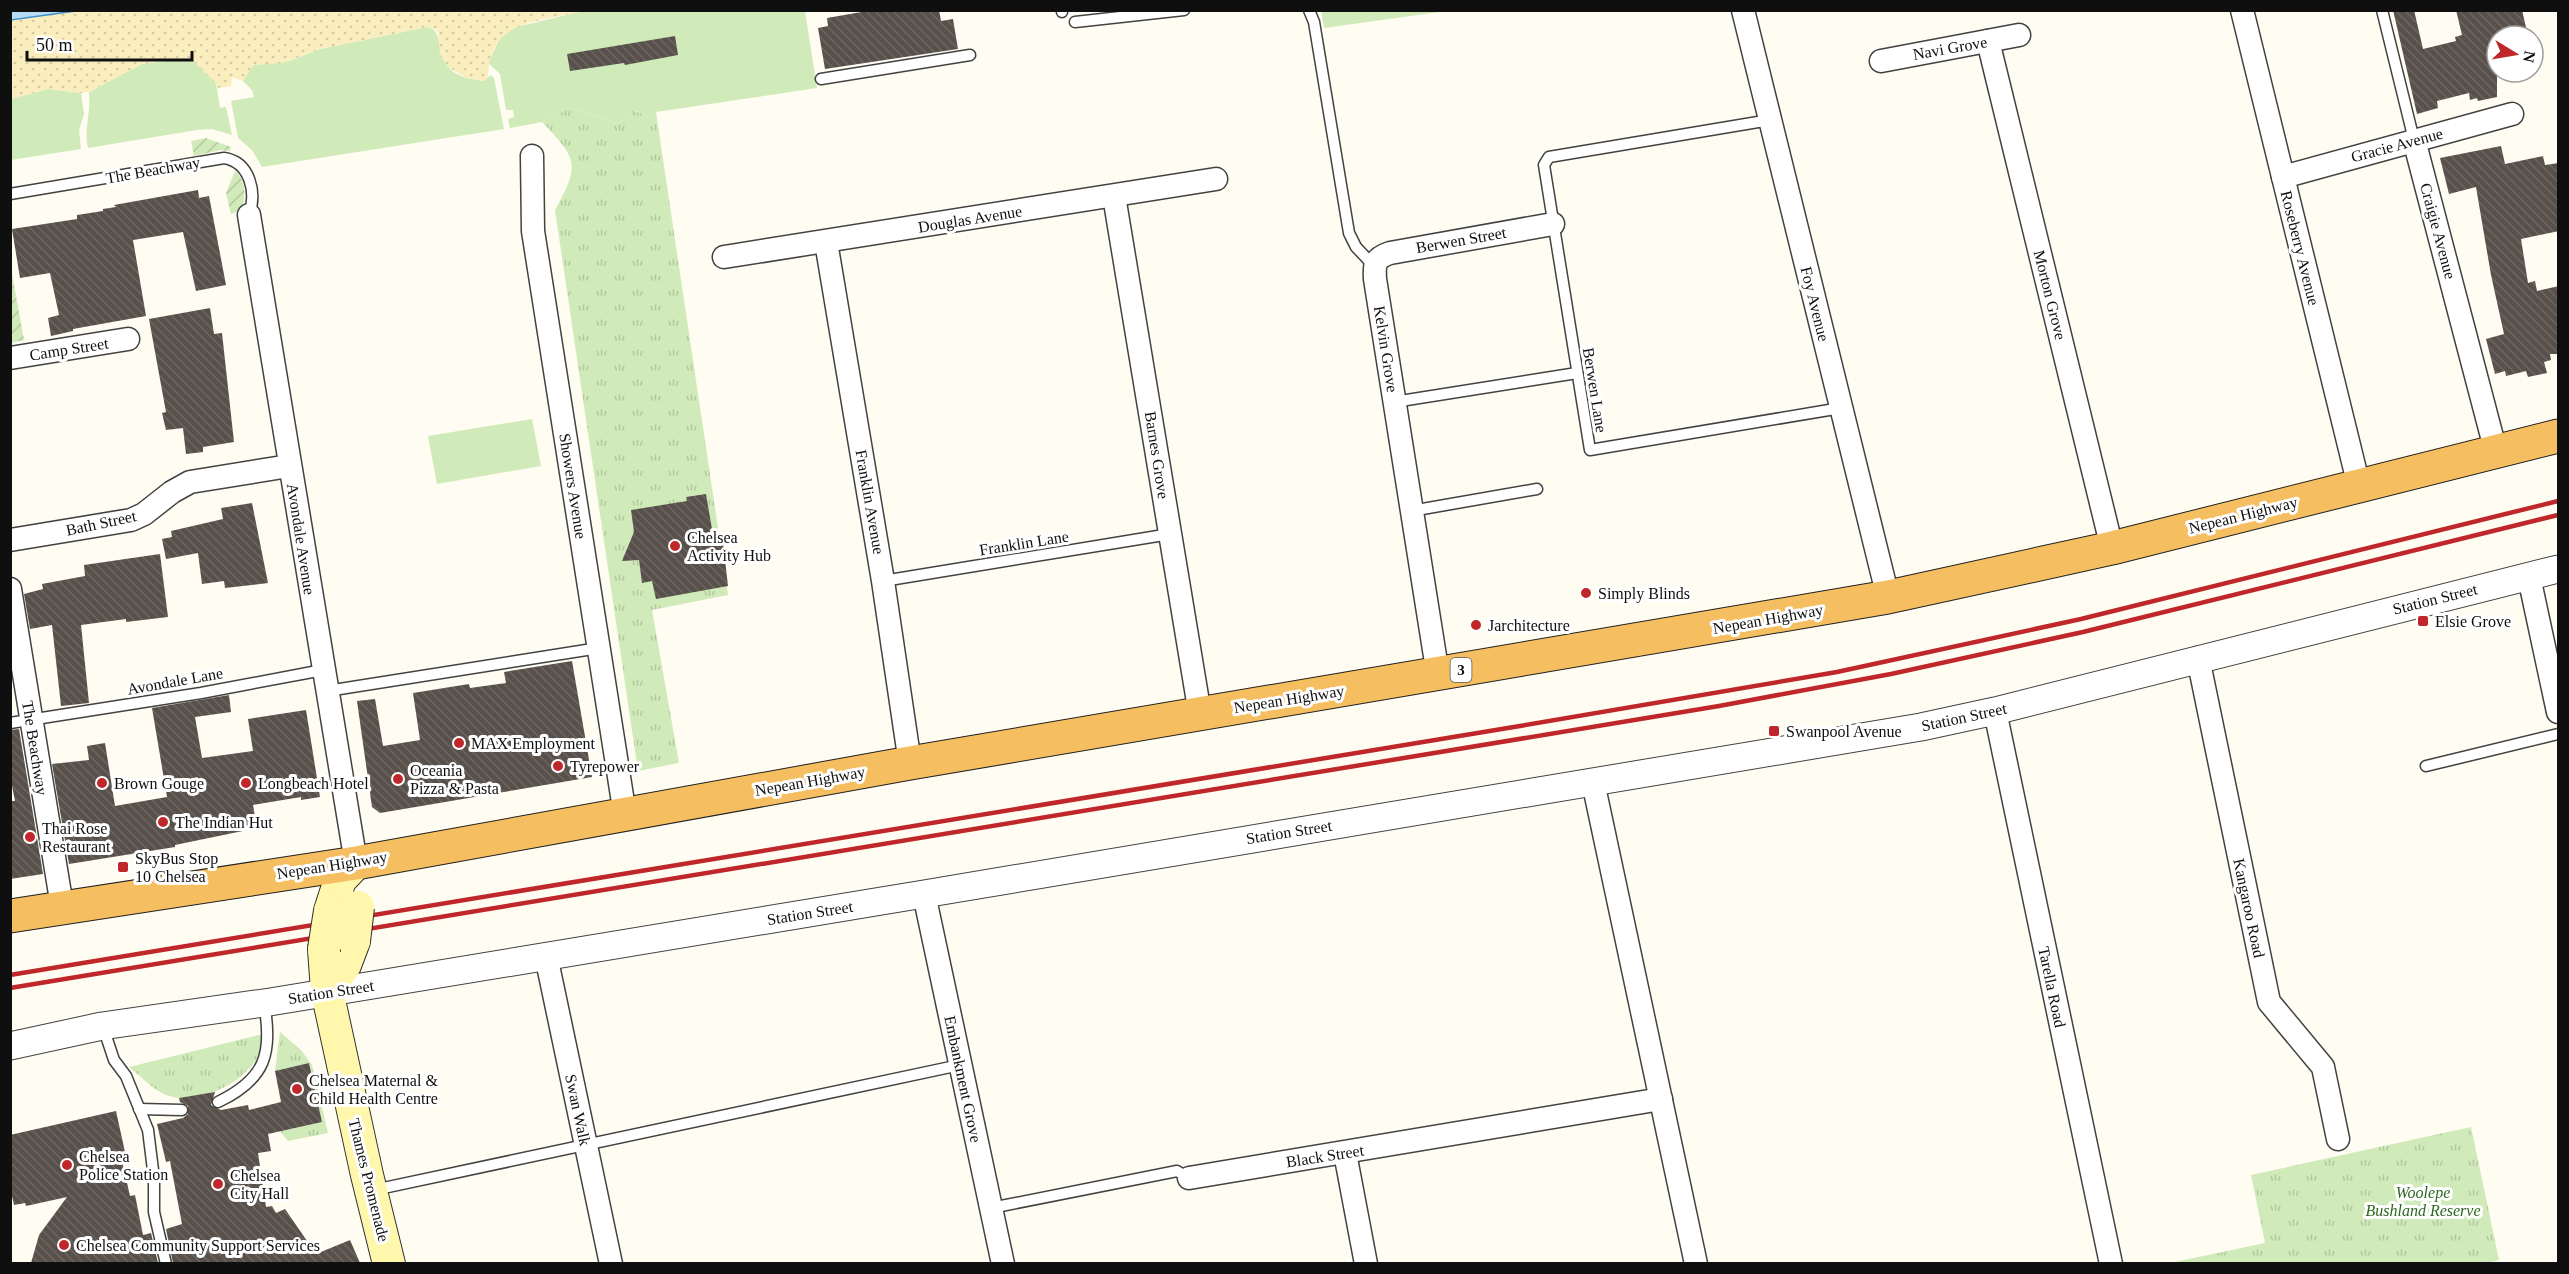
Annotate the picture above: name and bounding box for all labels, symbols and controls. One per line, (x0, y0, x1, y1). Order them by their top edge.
scale bar (27, 24, 192, 62)
north arrow (2485, 24, 2545, 84)
street label: Navi Grove (1912, 33, 1988, 63)
text: 50 m (36, 35, 73, 55)
text: N (2520, 49, 2539, 64)
street label: Gracie Avenue (2349, 125, 2445, 165)
street label: The Beachway (104, 153, 202, 188)
street label: Craigie Avenue (2416, 181, 2459, 281)
street label: Roseberry Avenue (2277, 189, 2322, 307)
street label: Douglas Avenue (917, 202, 1023, 237)
street label: Berwen Street (1415, 224, 1508, 256)
street label: Morton Grove (2031, 248, 2069, 342)
street label: Foy Avenue (1797, 265, 1833, 343)
street label: Kelvin Grove (1371, 304, 1401, 394)
street label: Camp Street (28, 334, 110, 365)
street label: Berwen Lane (1580, 346, 1610, 434)
street label: Barnes Grove (1142, 410, 1172, 500)
street label: Showers Avenue (556, 432, 590, 540)
street label: Franklin Avenue (852, 448, 888, 556)
street label: Avondale Avenue (284, 482, 318, 596)
street label: Nepean Highway (2187, 493, 2299, 538)
street label: Bath Street (64, 507, 138, 539)
street label: Franklin Lane (978, 528, 1070, 558)
place label: Chelsea Activity Hub (687, 529, 771, 565)
marker: Chelsea Activity Hub (668, 539, 682, 553)
street label: Station Street (2391, 580, 2480, 618)
place label: Simply Blinds (1598, 585, 1690, 603)
marker: Simply Blinds (1579, 586, 1593, 600)
street label: Nepean Highway (1712, 601, 1825, 638)
place label: Elsie Grove (2435, 613, 2511, 630)
marker: Elsie Grove (2416, 614, 2430, 628)
place label: Jarchitecture (1488, 617, 1570, 634)
marker: Jarchitecture (1469, 618, 1483, 632)
road number: 3 (1450, 658, 1472, 682)
street label: Avondale Lane (126, 664, 224, 698)
street label: Nepean Highway (1233, 682, 1346, 717)
street label: The Beachway (18, 700, 51, 797)
street label: Station Street (1920, 700, 2009, 734)
place label: Swanpool Avenue (1786, 723, 1902, 741)
marker: Swanpool Avenue (1767, 724, 1781, 738)
place label: MAX Employment (471, 735, 596, 753)
marker: MAX Employment (452, 736, 466, 750)
place label: Tyrepower (570, 758, 640, 776)
marker: Tyrepower (551, 759, 565, 773)
place label: Oceania Pizza & Pasta (410, 762, 499, 797)
street label: Nepean Highway (754, 763, 867, 800)
marker: Oceania Pizza & Pasta (391, 772, 405, 786)
place label: Brown Gouge (114, 775, 204, 793)
place label: Longbeach Hotel (258, 775, 369, 793)
marker: Brown Gouge (95, 776, 109, 790)
marker: Longbeach Hotel (239, 776, 253, 790)
place label: The Indian Hut (175, 814, 273, 831)
marker: The Indian Hut (156, 815, 170, 829)
street label: Station Street (1245, 817, 1334, 847)
place label: Thai Rose Restaurant (42, 820, 111, 855)
marker: Thai Rose Restaurant (23, 830, 37, 844)
street label: Nepean Highway (276, 848, 389, 883)
place label: SkyBus Stop 10 Chelsea (135, 850, 218, 885)
street label: Kangaroo Road (2229, 857, 2268, 959)
marker: SkyBus Stop 10 Chelsea (116, 860, 130, 874)
street label: Station Street (766, 898, 855, 928)
street label: Tarella Road (2035, 945, 2069, 1029)
street label: Station Street (287, 977, 376, 1007)
street label: Embankment Grove (941, 1014, 985, 1144)
place label: Chelsea Maternal & Child Health Centre (309, 1072, 438, 1107)
street label: Swan Walk (562, 1073, 594, 1147)
marker: Chelsea Maternal & Child Health Centre (290, 1082, 304, 1096)
street label: Thames Promenade (345, 1117, 393, 1243)
street label: Black Street (1285, 1141, 1366, 1171)
place label: Chelsea Police Station (79, 1148, 168, 1183)
marker: Chelsea Police Station (60, 1158, 74, 1172)
place label: Chelsea City Hall (230, 1167, 290, 1203)
marker: Chelsea City Hall (211, 1177, 225, 1191)
park label: Woolepe Bushland Reserve (2365, 1184, 2481, 1219)
place label: Chelsea Community Support Services (76, 1237, 320, 1255)
marker: Chelsea Community Support Services (57, 1238, 71, 1252)

